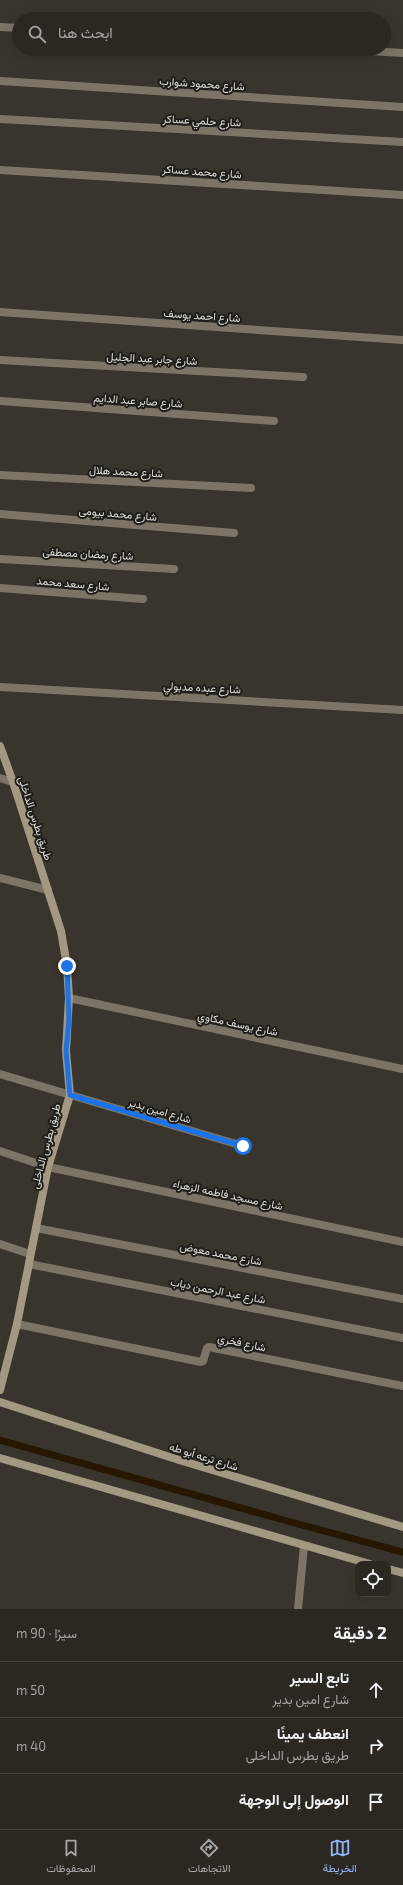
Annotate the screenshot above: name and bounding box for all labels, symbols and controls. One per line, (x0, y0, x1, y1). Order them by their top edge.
search box (12, 12, 391, 56)
icon: search (26, 23, 48, 45)
text: ابحث هنا (58, 23, 113, 41)
street label: شارع محمود شوارب (159, 74, 245, 94)
street label: شارع حلمي عساكر (161, 111, 242, 133)
street label: شارع محمد عساكر (161, 162, 242, 182)
street label: شارع احمد يوسف (163, 306, 241, 326)
street label: شارع جابر عبد الجليل (106, 349, 198, 369)
street label: شارع صابر عبد الدايم (93, 390, 183, 412)
street label: شارع محمد هلال (89, 463, 164, 481)
street label: شارع محمد بيومى (78, 503, 158, 525)
street label: شارع رمضان مصطفى (42, 544, 134, 564)
street label: شارع سعد محمد (36, 573, 110, 595)
street label: شارع عبده مدبولي (163, 678, 241, 700)
street label: طريق بطرس الداخلى (15, 774, 56, 862)
route end (58, 957, 76, 975)
street label: شارع يوسف مكاوي (196, 1008, 280, 1042)
street label: شارع امين بدير (126, 1095, 193, 1127)
street label: طريق بطرس الداخلى (27, 1102, 64, 1190)
route start (234, 1137, 252, 1155)
street label: شارع مسجد فاطمه الزهراء (171, 1176, 285, 1214)
street label: شارع محمد معوض (178, 1239, 263, 1269)
street label: شارع عبد الرحمن دياب (169, 1274, 267, 1308)
street label: شارع فخري (216, 1331, 268, 1357)
street label: شارع ترعه أبو طه (167, 1439, 240, 1475)
map controls (355, 1561, 391, 1597)
button: locate (355, 1561, 391, 1597)
text: 2 دقيقة (333, 1622, 387, 1642)
text: سيرًا · 90 m (16, 1625, 77, 1641)
text: تابع السير (290, 1668, 349, 1686)
icon: ahead (365, 1679, 387, 1701)
text: 50 m (16, 1682, 45, 1698)
text: شارع امين بدير (272, 1691, 349, 1707)
text: انعطف يمينًا (277, 1724, 349, 1742)
icon: right (365, 1735, 387, 1757)
text: 40 m (16, 1738, 46, 1754)
text: طريق بطرس الداخلى (246, 1747, 349, 1763)
text: الوصول إلى الوجهة (239, 1790, 349, 1808)
icon: arrive (365, 1791, 387, 1813)
tab: المحفوظات (46, 1837, 96, 1878)
tab: الاتجاهات (188, 1837, 231, 1878)
tab: الخريطة (323, 1837, 357, 1878)

